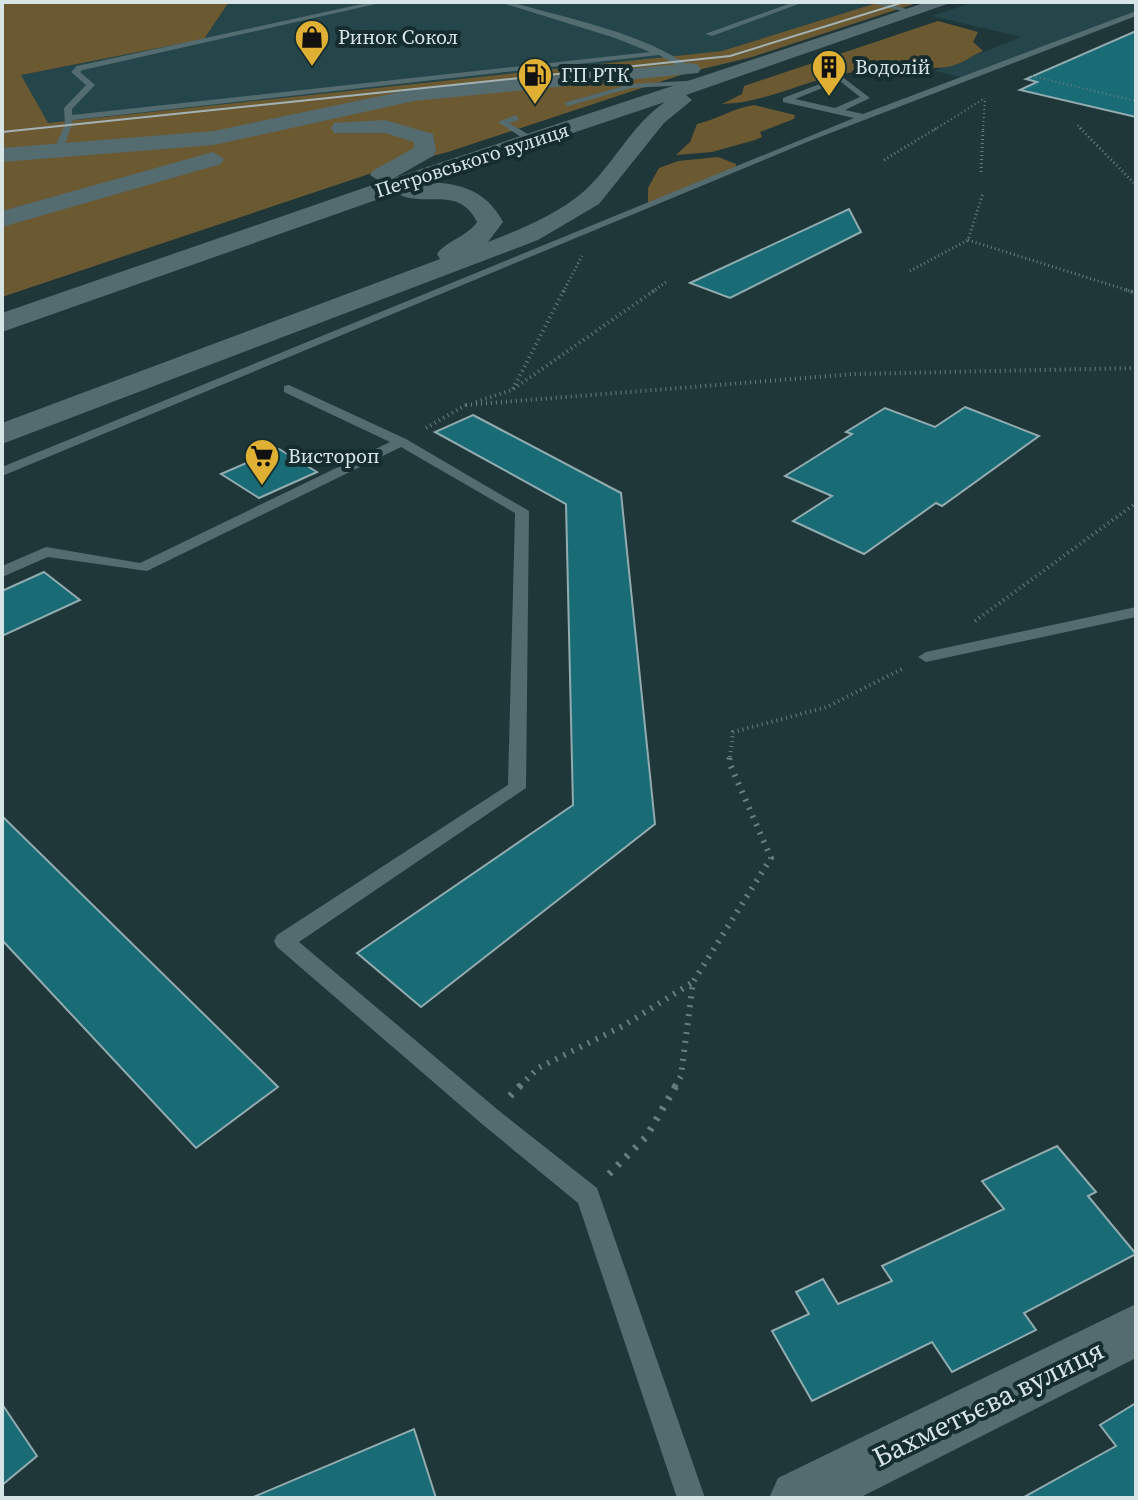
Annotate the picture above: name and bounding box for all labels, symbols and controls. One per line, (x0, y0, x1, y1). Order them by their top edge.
shop icon: Ринок Сокол (293, 18, 331, 68)
place label: Ринок Сокол (338, 23, 458, 51)
building icon: Водолій (810, 48, 848, 98)
place label: Водолій (855, 53, 931, 81)
fuel station icon: ГП РТК (516, 56, 554, 106)
place label: ГП РТК (561, 61, 630, 89)
street label: Петровського вулиця (372, 115, 572, 205)
supermarket icon: Вистороп (243, 437, 281, 487)
place label: Вистороп (288, 442, 380, 470)
street label: Бахметьєва вулиця (866, 1331, 1110, 1475)

